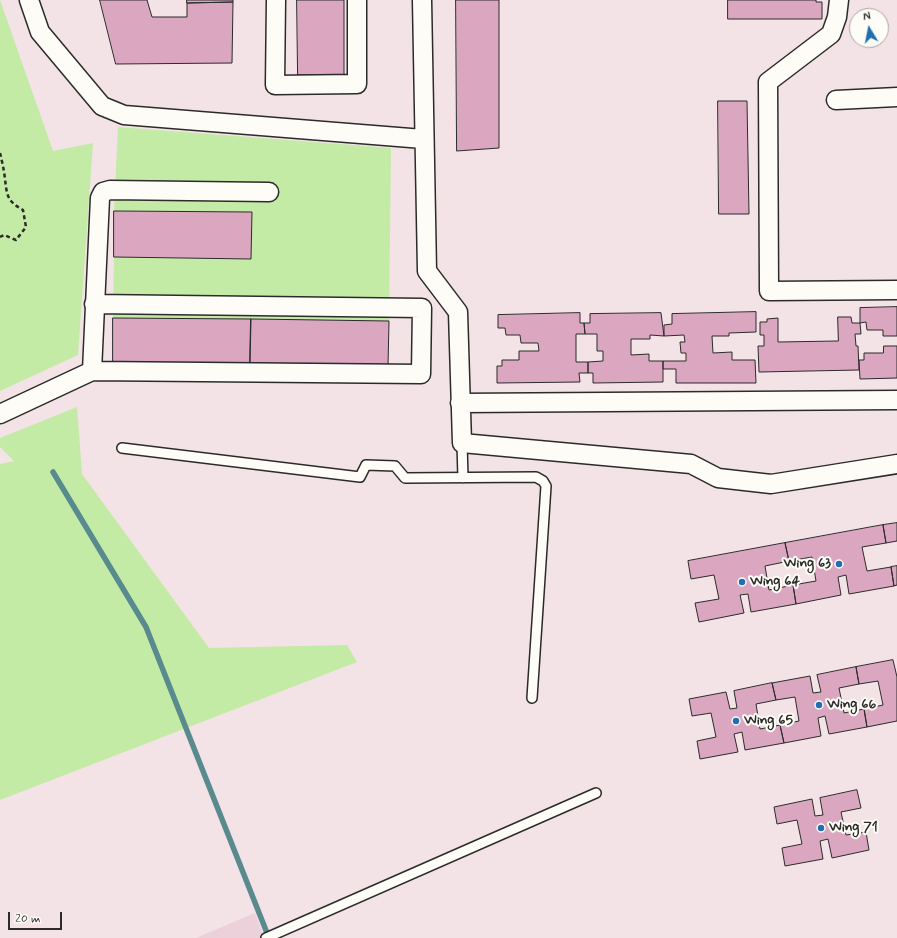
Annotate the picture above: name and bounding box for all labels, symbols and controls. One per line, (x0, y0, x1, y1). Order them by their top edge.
north arrow (849, 8, 889, 48)
text: N (862, 10, 872, 25)
place label: Wing 63 (784, 556, 831, 572)
marker: Wing 63 (834, 559, 844, 569)
place label: Wing 64 (750, 574, 800, 590)
marker: Wing 64 (737, 577, 747, 587)
place label: Wing 66 (827, 697, 876, 713)
marker: Wing 66 (814, 700, 824, 710)
place label: Wing 65 (744, 713, 793, 729)
marker: Wing 65 (731, 716, 741, 726)
place label: Wing 71 (829, 820, 878, 836)
marker: Wing 71 (816, 823, 826, 833)
scale bar (10, 904, 64, 930)
text: 20 m (15, 911, 41, 927)

